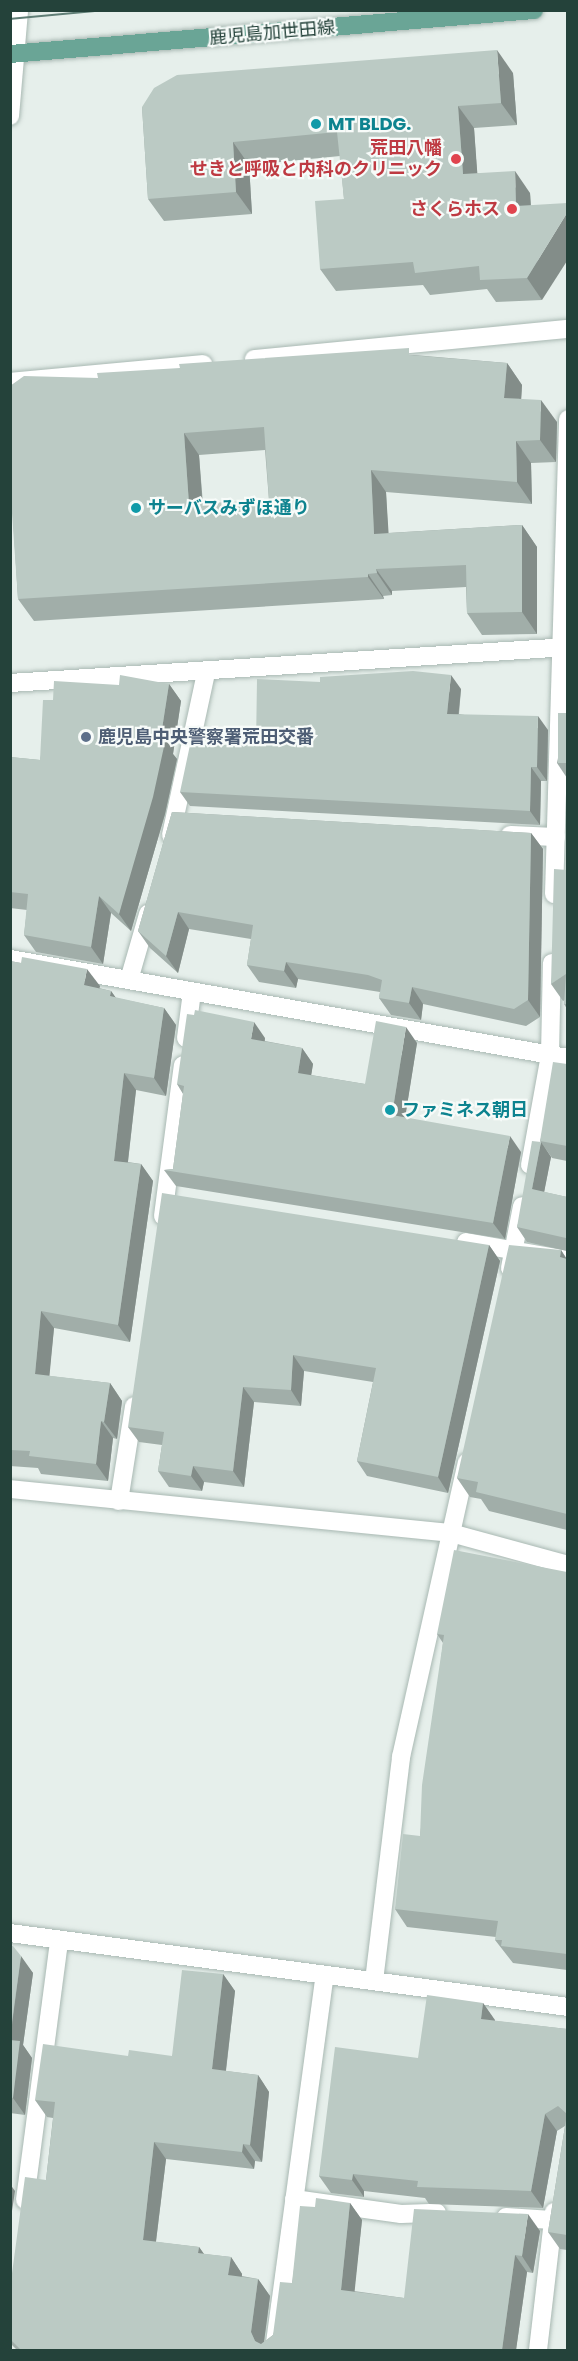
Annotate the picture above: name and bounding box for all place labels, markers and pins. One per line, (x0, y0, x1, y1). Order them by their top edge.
place label: MT BLDG. (328, 113, 411, 135)
marker: MT BLDG. (309, 117, 323, 131)
place label: 荒田八幡 せきと呼吸と内科のクリニック (190, 138, 442, 180)
marker: 荒田八幡 せきと呼吸と内科のクリニック (447, 150, 465, 168)
place label: さくらホス (410, 198, 500, 220)
marker: さくらホス (505, 202, 519, 216)
place label: サーバスみずほ通り (148, 497, 310, 519)
marker: サーバスみずほ通り (129, 501, 143, 515)
place label: 鹿児島中央警察署荒田交番 (98, 726, 314, 748)
marker: 鹿児島中央警察署荒田交番 (79, 730, 93, 744)
place label: ファミネス朝日 (402, 1099, 528, 1121)
marker: ファミネス朝日 (383, 1103, 397, 1117)

